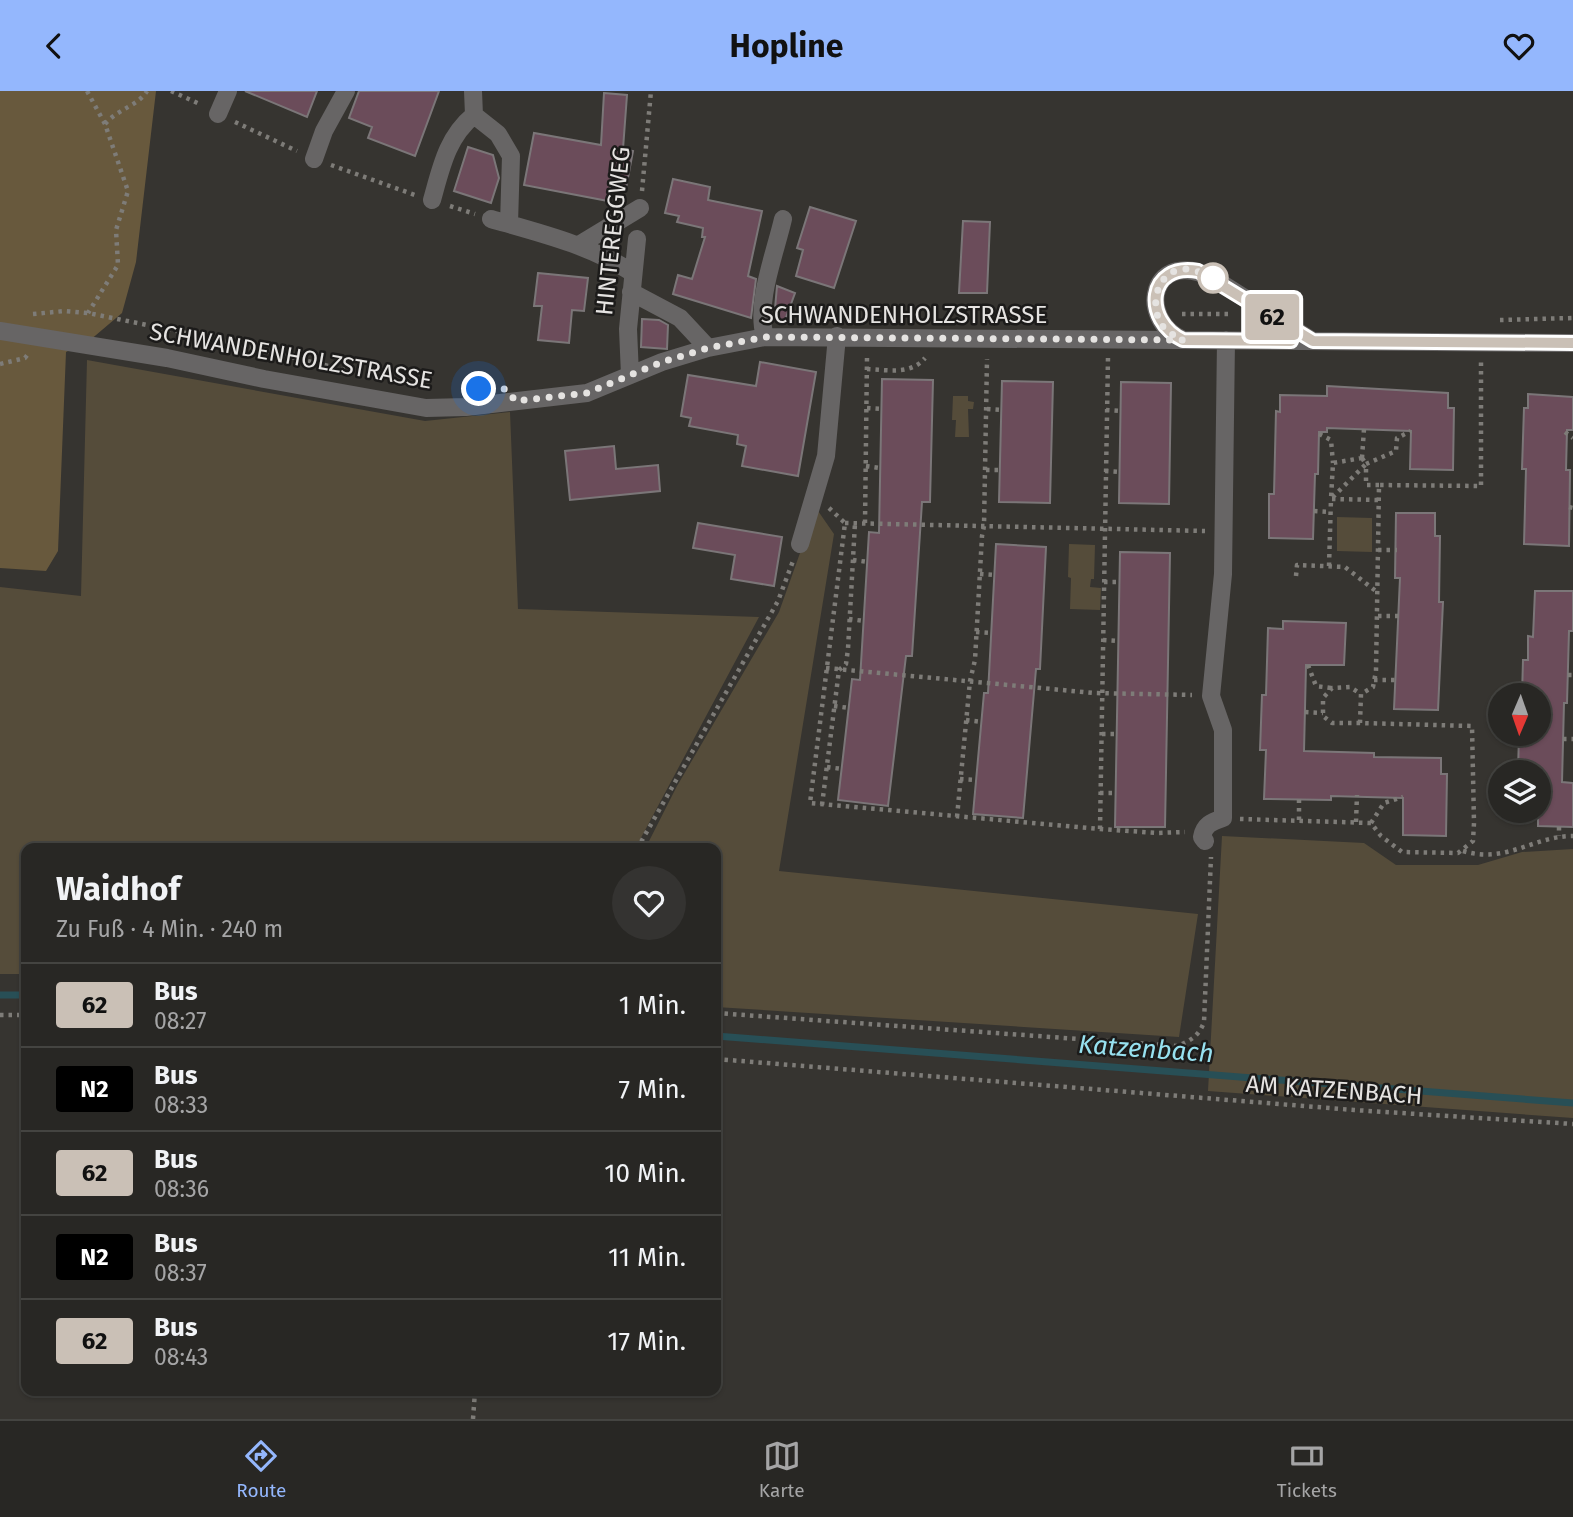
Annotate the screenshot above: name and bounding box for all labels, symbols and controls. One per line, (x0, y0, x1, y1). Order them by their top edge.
icon: back (35, 27, 73, 65)
text: Hopline (730, 27, 843, 65)
icon: heart (1500, 27, 1538, 65)
street label: HINTEREGGWEG (590, 145, 636, 317)
unlabelled marker (1198, 263, 1228, 293)
line badge: 62 (1240, 294, 1304, 340)
street label: SCHWANDENHOLZSTRASSE (761, 301, 1047, 329)
text: 62 (1259, 303, 1285, 331)
street label: SCHWANDENHOLZSTRASSE (147, 317, 435, 395)
your location (461, 371, 496, 406)
north arrow (1488, 683, 1550, 745)
map controls (1488, 683, 1551, 823)
button: layers (1488, 760, 1551, 823)
button: heart (612, 866, 686, 940)
text: Waidhof (56, 869, 180, 909)
text: Zu Fuß · 4 Min. · 240 m (56, 915, 283, 943)
text: Bus (154, 976, 197, 1007)
text: 1 Min. (619, 990, 686, 1021)
text: 62 (82, 991, 107, 1019)
text: 08:27 (154, 1007, 206, 1035)
water label: Katzenbach (1077, 1029, 1215, 1069)
text: Bus (154, 1060, 197, 1091)
street label: AM KATZENBACH (1245, 1070, 1423, 1110)
text: 7 Min. (619, 1074, 686, 1105)
text: N2 (80, 1075, 109, 1103)
text: 08:33 (154, 1091, 208, 1119)
text: Bus (154, 1144, 197, 1175)
text: 10 Min. (604, 1158, 686, 1189)
text: 62 (82, 1159, 107, 1187)
text: 08:36 (154, 1175, 209, 1203)
text: Bus (154, 1228, 197, 1259)
text: 11 Min. (608, 1242, 686, 1273)
text: N2 (80, 1243, 109, 1271)
text: 08:37 (154, 1259, 207, 1287)
text: Bus (154, 1312, 197, 1343)
text: 17 Min. (607, 1326, 686, 1357)
text: 62 (82, 1327, 107, 1355)
text: 08:43 (154, 1343, 208, 1371)
tab: Route (236, 1437, 286, 1502)
tab: Karte (759, 1437, 805, 1502)
tab: Tickets (1277, 1437, 1337, 1502)

